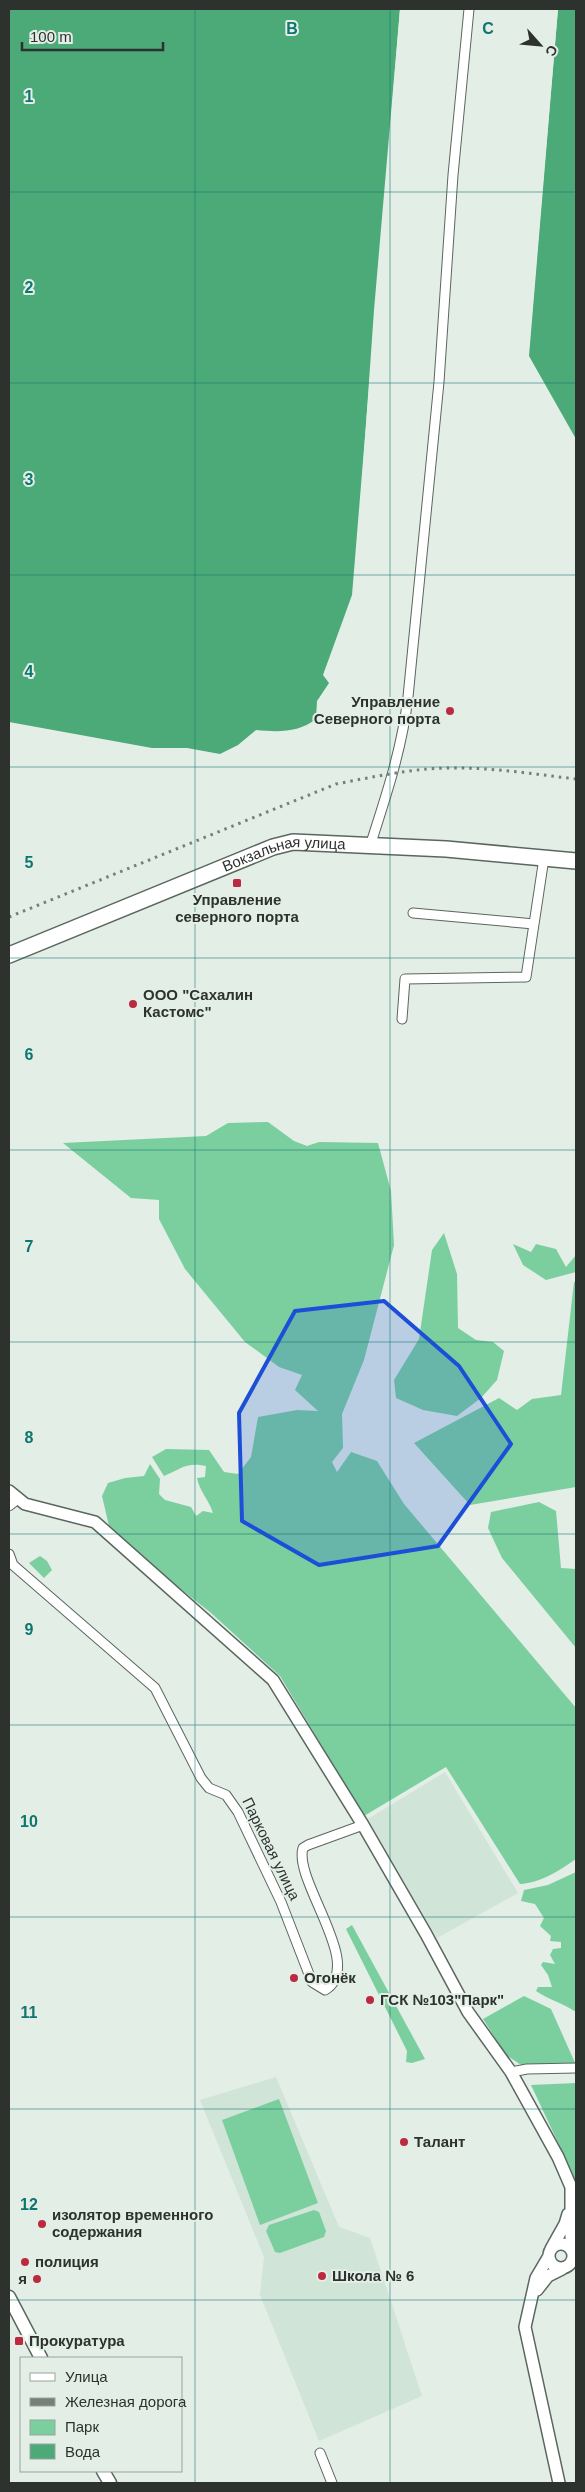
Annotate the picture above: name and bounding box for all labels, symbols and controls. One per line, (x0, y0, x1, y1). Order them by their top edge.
scale bar (22, 20, 164, 52)
text: B (286, 20, 298, 37)
text: C (482, 20, 494, 37)
north arrow (515, 20, 565, 70)
text: 100 m (30, 28, 72, 45)
text: С (542, 43, 561, 59)
text: 1 (25, 88, 34, 105)
text: 2 (25, 279, 34, 296)
text: 3 (25, 471, 34, 488)
text: 4 (25, 663, 34, 680)
place label: Управление Северного порта (314, 693, 441, 727)
marker: Управление Северного порта (444, 705, 456, 717)
street label: Вокзальная улица (220, 833, 347, 875)
text: 5 (25, 854, 34, 871)
marker: Управление северного порта (231, 877, 243, 889)
place label: Управление северного порта (175, 891, 299, 925)
place label: ООО "Сахалин Кастомс" (143, 986, 253, 1020)
marker: ООО "Сахалин Кастомс" (127, 998, 139, 1010)
text: 6 (25, 1046, 34, 1063)
text: 7 (25, 1238, 34, 1255)
text: 8 (25, 1429, 34, 1446)
text: 9 (25, 1621, 34, 1638)
street label: Парковая улица (239, 1795, 304, 1904)
text: 10 (20, 1813, 38, 1830)
place label: Огонёк (304, 1969, 356, 1986)
marker: Огонёк (288, 1972, 300, 1984)
place label: ГСК №103"Парк" (380, 1991, 504, 2008)
marker: ГСК №103"Парк" (364, 1994, 376, 2006)
text: 11 (21, 2004, 38, 2021)
place label: Талант (414, 2133, 465, 2150)
marker: Талант (398, 2136, 410, 2148)
text: 12 (20, 2196, 38, 2213)
place label: изолятор временного содержания (52, 2206, 213, 2240)
marker: изолятор временного содержания (36, 2218, 48, 2230)
place label: полиция (35, 2253, 99, 2270)
marker: полиция (19, 2256, 31, 2268)
place label: Школа № 6 (332, 2267, 414, 2284)
place label: я (18, 2270, 27, 2287)
marker: Школа № 6 (316, 2270, 328, 2282)
marker: я (31, 2273, 43, 2285)
place label: Прокуратура (29, 2332, 125, 2349)
marker: Прокуратура (13, 2335, 25, 2347)
legend (20, 2357, 182, 2472)
text: Улица (65, 2368, 108, 2385)
text: Железная дорога (65, 2393, 187, 2410)
text: Парк (65, 2418, 99, 2435)
text: Вода (65, 2443, 101, 2460)

